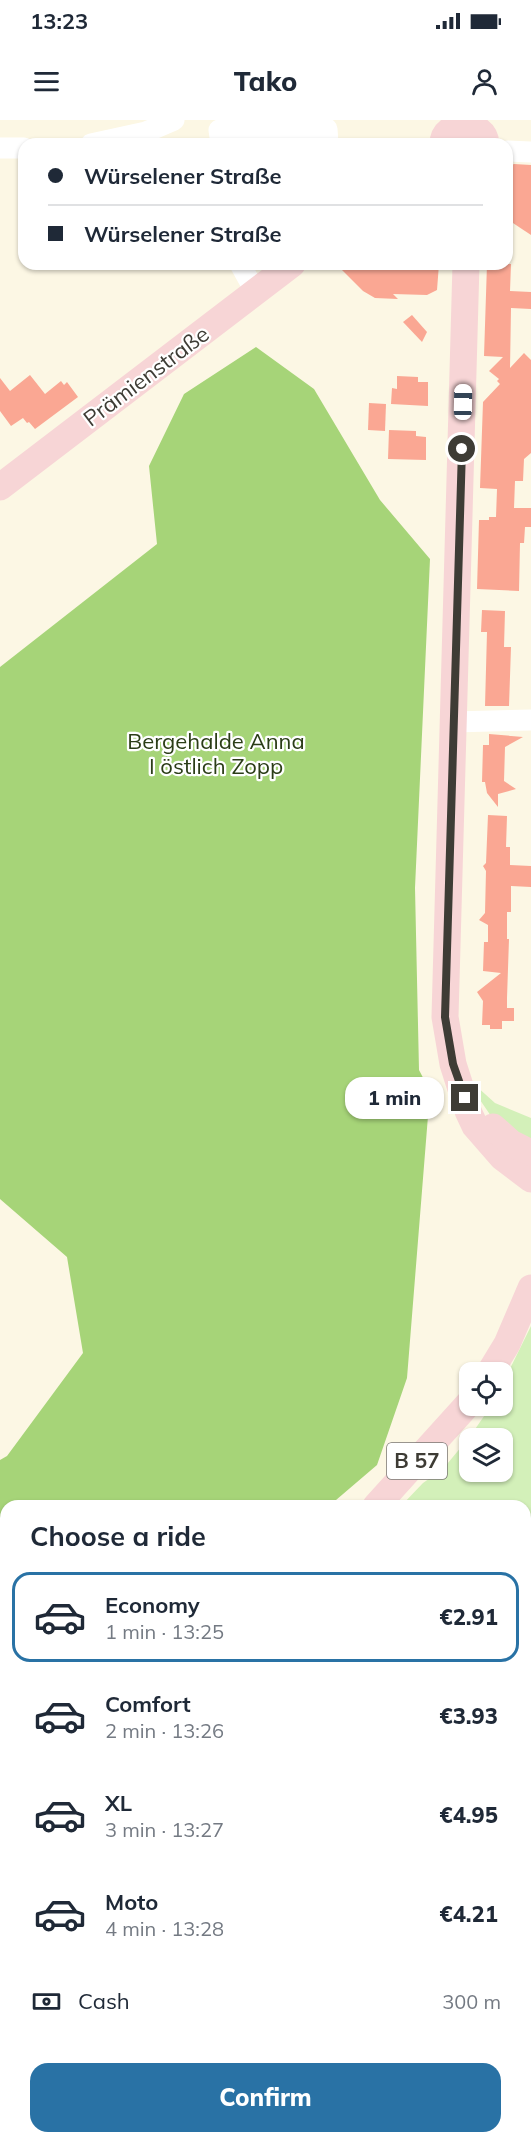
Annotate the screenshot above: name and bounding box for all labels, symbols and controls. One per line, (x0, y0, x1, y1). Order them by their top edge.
text: 13:23 (30, 7, 88, 35)
text: Tako (234, 64, 297, 98)
icon: menu (30, 65, 63, 98)
icon: person (468, 65, 501, 98)
text: Würselener Straße (84, 162, 282, 190)
text: Würselener Straße (84, 220, 282, 248)
street label: Prämienstraße (78, 320, 214, 432)
car (454, 384, 472, 420)
route start (448, 435, 475, 462)
park label: Bergehalde Anna I östlich Zopp (127, 727, 305, 780)
callout: 1 min (345, 1077, 444, 1119)
route end (451, 1084, 478, 1111)
text: 1 min (368, 1085, 421, 1110)
map controls (459, 1362, 513, 1482)
button: locate (459, 1362, 513, 1416)
button: layers (459, 1428, 513, 1482)
road number: B 57 (387, 1443, 447, 1479)
text: Choose a ride (30, 1519, 206, 1553)
icon: car (33, 1590, 87, 1644)
text: Economy (105, 1591, 200, 1619)
text: €2.91 (439, 1603, 498, 1631)
text: 1 min · 13:25 (105, 1619, 224, 1644)
icon: car (33, 1689, 87, 1743)
text: Comfort (105, 1690, 191, 1718)
text: €3.93 (439, 1702, 498, 1730)
text: 2 min · 13:26 (105, 1718, 224, 1743)
icon: car (33, 1788, 87, 1842)
text: XL (105, 1789, 132, 1817)
text: €4.95 (439, 1801, 498, 1829)
text: 3 min · 13:27 (105, 1817, 224, 1842)
icon: car (33, 1887, 87, 1941)
text: Moto (105, 1888, 158, 1916)
text: €4.21 (439, 1900, 498, 1928)
text: 4 min · 13:28 (105, 1916, 224, 1941)
icon: cash (30, 1985, 63, 2018)
text: Cash (78, 1987, 130, 2015)
text: 300 m (442, 1989, 501, 2014)
button: Confirm (30, 2063, 501, 2132)

